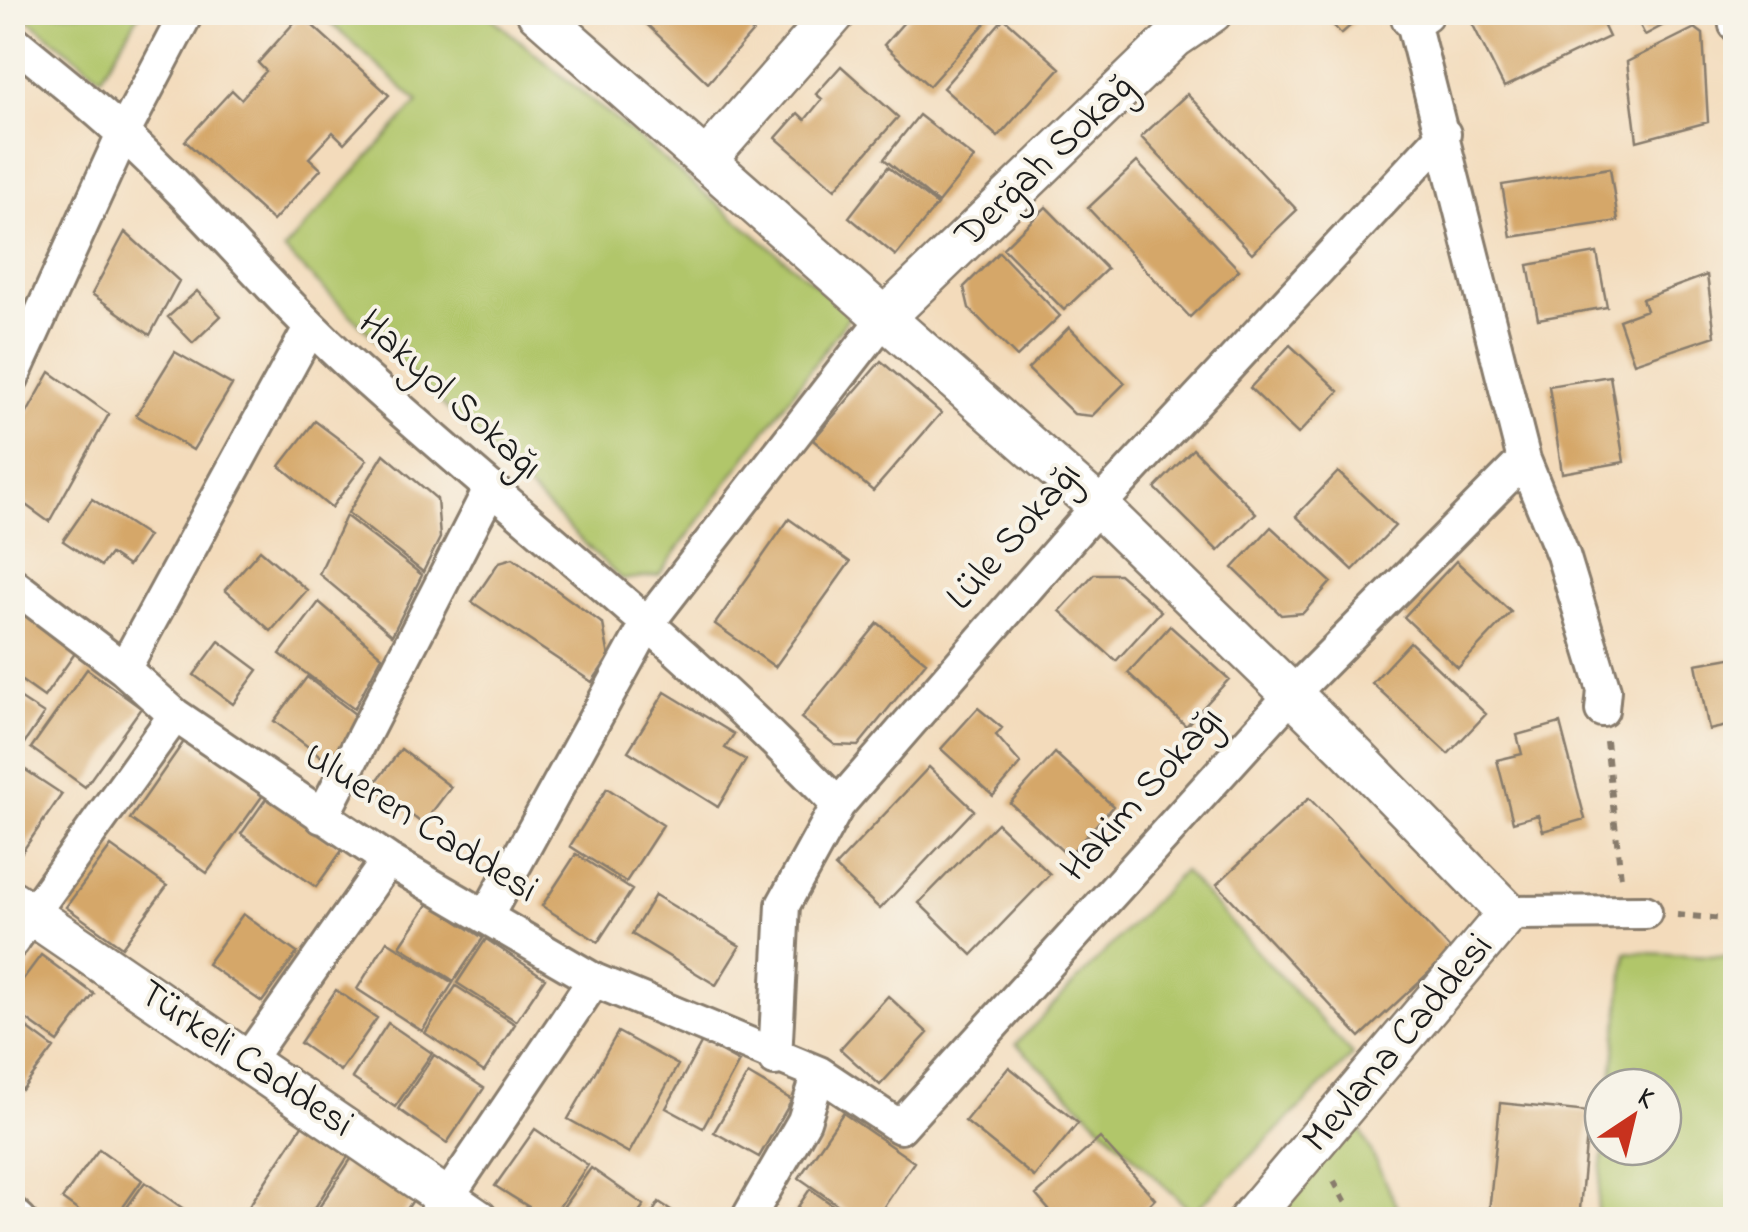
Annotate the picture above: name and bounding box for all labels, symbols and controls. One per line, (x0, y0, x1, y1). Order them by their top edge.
street label: Derğah Sokağ (942, 61, 1149, 264)
street label: Hakyol Sokağı (343, 297, 555, 495)
street label: Lüle Sokağı (933, 449, 1097, 625)
street label: Hakim Sokağı (1047, 693, 1239, 897)
street label: Ulueren Caddesi (291, 728, 549, 920)
street label: Mevlana Caddesi (1289, 921, 1509, 1167)
street label: Türkeli Caddesi (125, 966, 365, 1154)
north arrow (1583, 1067, 1683, 1167)
text: K (1628, 1079, 1664, 1121)

